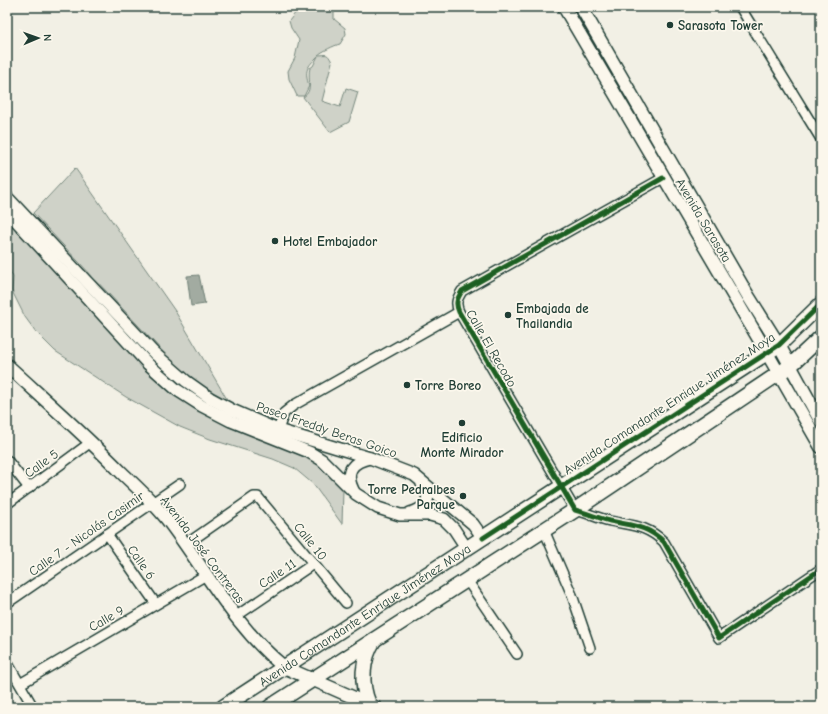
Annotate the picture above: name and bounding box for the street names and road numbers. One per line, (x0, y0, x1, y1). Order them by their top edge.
street label: Avenida Sarasota (673, 176, 734, 265)
street label: Calle El Recodo (463, 307, 520, 390)
street label: Avenida Comandante Enrique Jiménez Moya (561, 329, 778, 478)
street label: Paseo Freddy Beras Goico (255, 398, 399, 461)
street label: Calle 5 (21, 446, 61, 481)
street label: Calle 7 - Nicolás Casimir (26, 487, 147, 579)
street label: Avenida José Contreras (157, 493, 248, 606)
street label: Calle 10 (291, 519, 330, 563)
street label: Avenida Comandante Enrique Jiménez Moya (256, 541, 473, 690)
street label: Calle 6 (124, 542, 159, 582)
street label: Calle 11 (256, 556, 299, 591)
street label: Calle 9 (86, 602, 127, 634)

